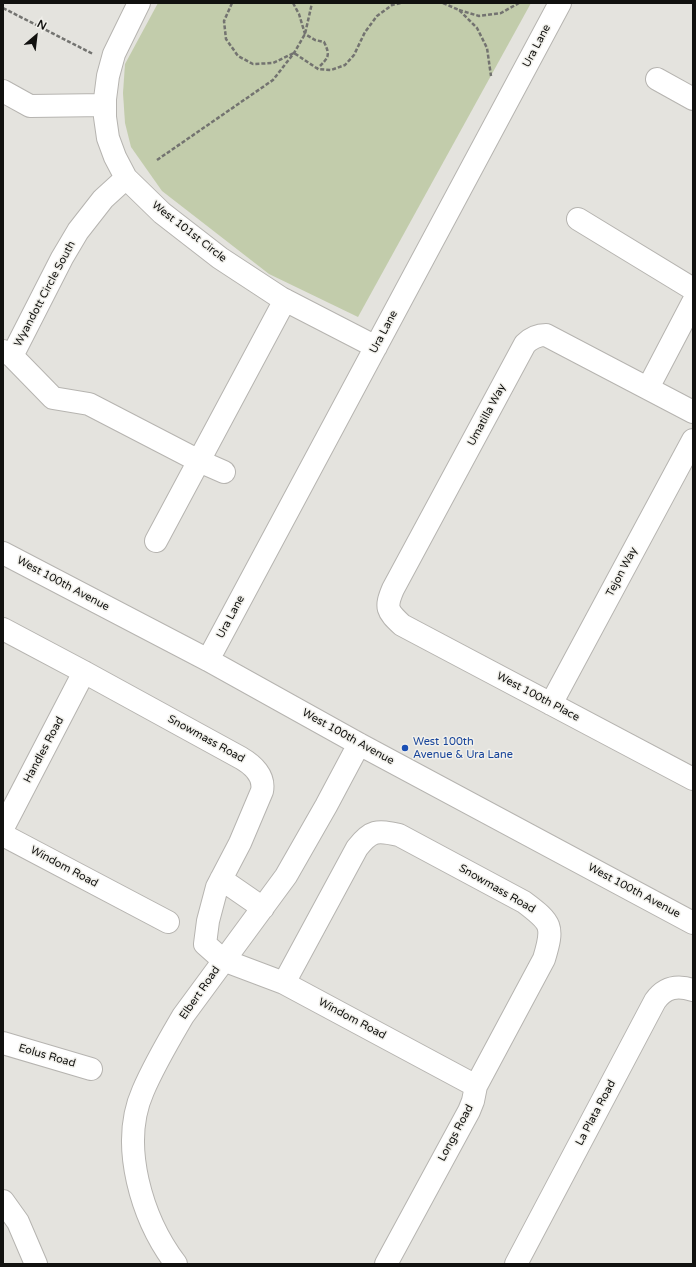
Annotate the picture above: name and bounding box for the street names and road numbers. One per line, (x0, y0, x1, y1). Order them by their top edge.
street label: Ura Lane (520, 22, 554, 70)
street label: West 101st Circle (149, 199, 229, 265)
street label: Wyandott Circle South (12, 239, 78, 349)
street label: Ura Lane (367, 308, 401, 356)
street label: Umatilla Way (465, 382, 509, 448)
street label: Tejon Way (604, 545, 640, 599)
street label: West 100th Avenue (14, 554, 112, 614)
street label: Ura Lane (214, 593, 248, 641)
street label: West 100th Place (494, 670, 582, 724)
street label: West 100th Avenue (300, 706, 396, 768)
street label: Snowmass Road (165, 712, 247, 766)
street label: Handles Road (21, 715, 67, 785)
street label: Windom Road (28, 844, 100, 890)
street label: West 100th Avenue (585, 861, 683, 921)
street label: Snowmass Road (456, 862, 538, 916)
street label: Elbert Road (177, 964, 223, 1022)
street label: Windom Road (316, 996, 388, 1042)
street label: Eolus Road (17, 1042, 77, 1070)
street label: La Plata Road (573, 1078, 619, 1148)
street label: Longs Road (436, 1102, 476, 1164)

